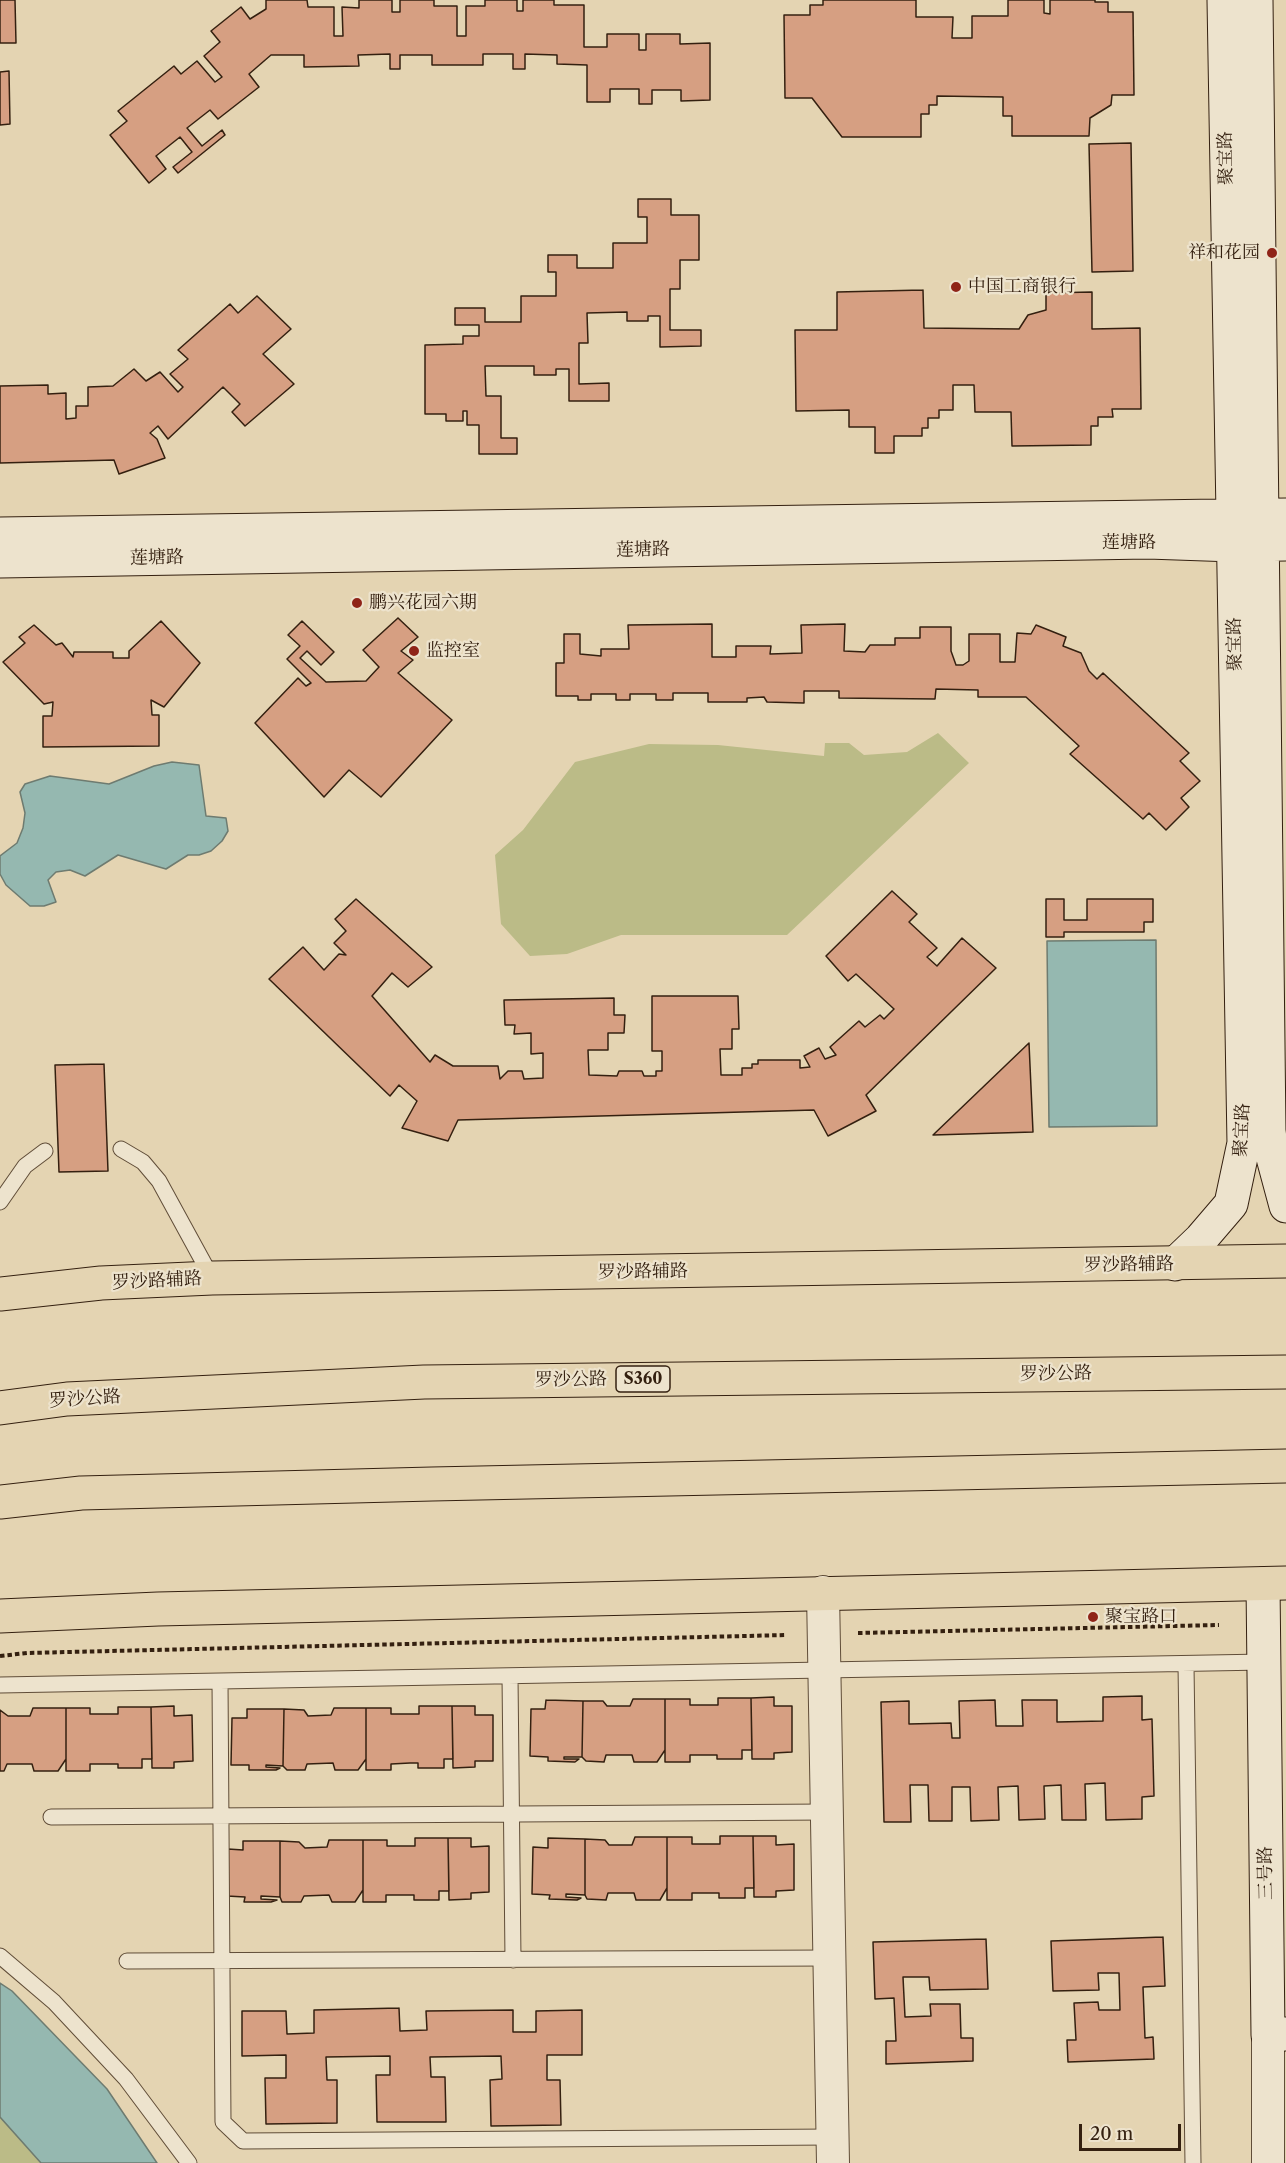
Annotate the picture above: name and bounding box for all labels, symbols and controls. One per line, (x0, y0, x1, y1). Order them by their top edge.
street label: 聚宝路 (1215, 131, 1237, 185)
place label: 祥和花园 (1188, 242, 1260, 264)
marker: 祥和花园 (1265, 246, 1279, 260)
place label: 中国工商银行 (968, 276, 1076, 298)
marker: 中国工商银行 (949, 280, 963, 294)
street label: 莲塘路 (1102, 532, 1156, 554)
street label: 莲塘路 (616, 539, 670, 561)
street label: 莲塘路 (130, 547, 184, 569)
place label: 鹏兴花园六期 (369, 592, 477, 614)
marker: 鹏兴花园六期 (350, 596, 364, 610)
street label: 聚宝路 (1224, 617, 1246, 671)
place label: 监控室 (426, 640, 480, 662)
marker: 监控室 (407, 644, 421, 658)
street label: 聚宝路 (1230, 1102, 1254, 1158)
street label: 罗沙路辅路 (1084, 1253, 1174, 1277)
street label: 罗沙路辅路 (598, 1260, 688, 1284)
street label: 罗沙路辅路 (111, 1268, 203, 1294)
street label: 罗沙公路 (1020, 1363, 1092, 1385)
road number: S360 (616, 1366, 670, 1392)
street label: 罗沙公路 (535, 1369, 607, 1391)
street label: 罗沙公路 (48, 1386, 122, 1412)
place label: 聚宝路口 (1105, 1606, 1177, 1628)
marker: 聚宝路口 (1086, 1610, 1100, 1624)
street label: 三号路 (1255, 1846, 1277, 1900)
scale bar (1082, 2112, 1184, 2150)
text: 20 m (1090, 2123, 1133, 2145)

